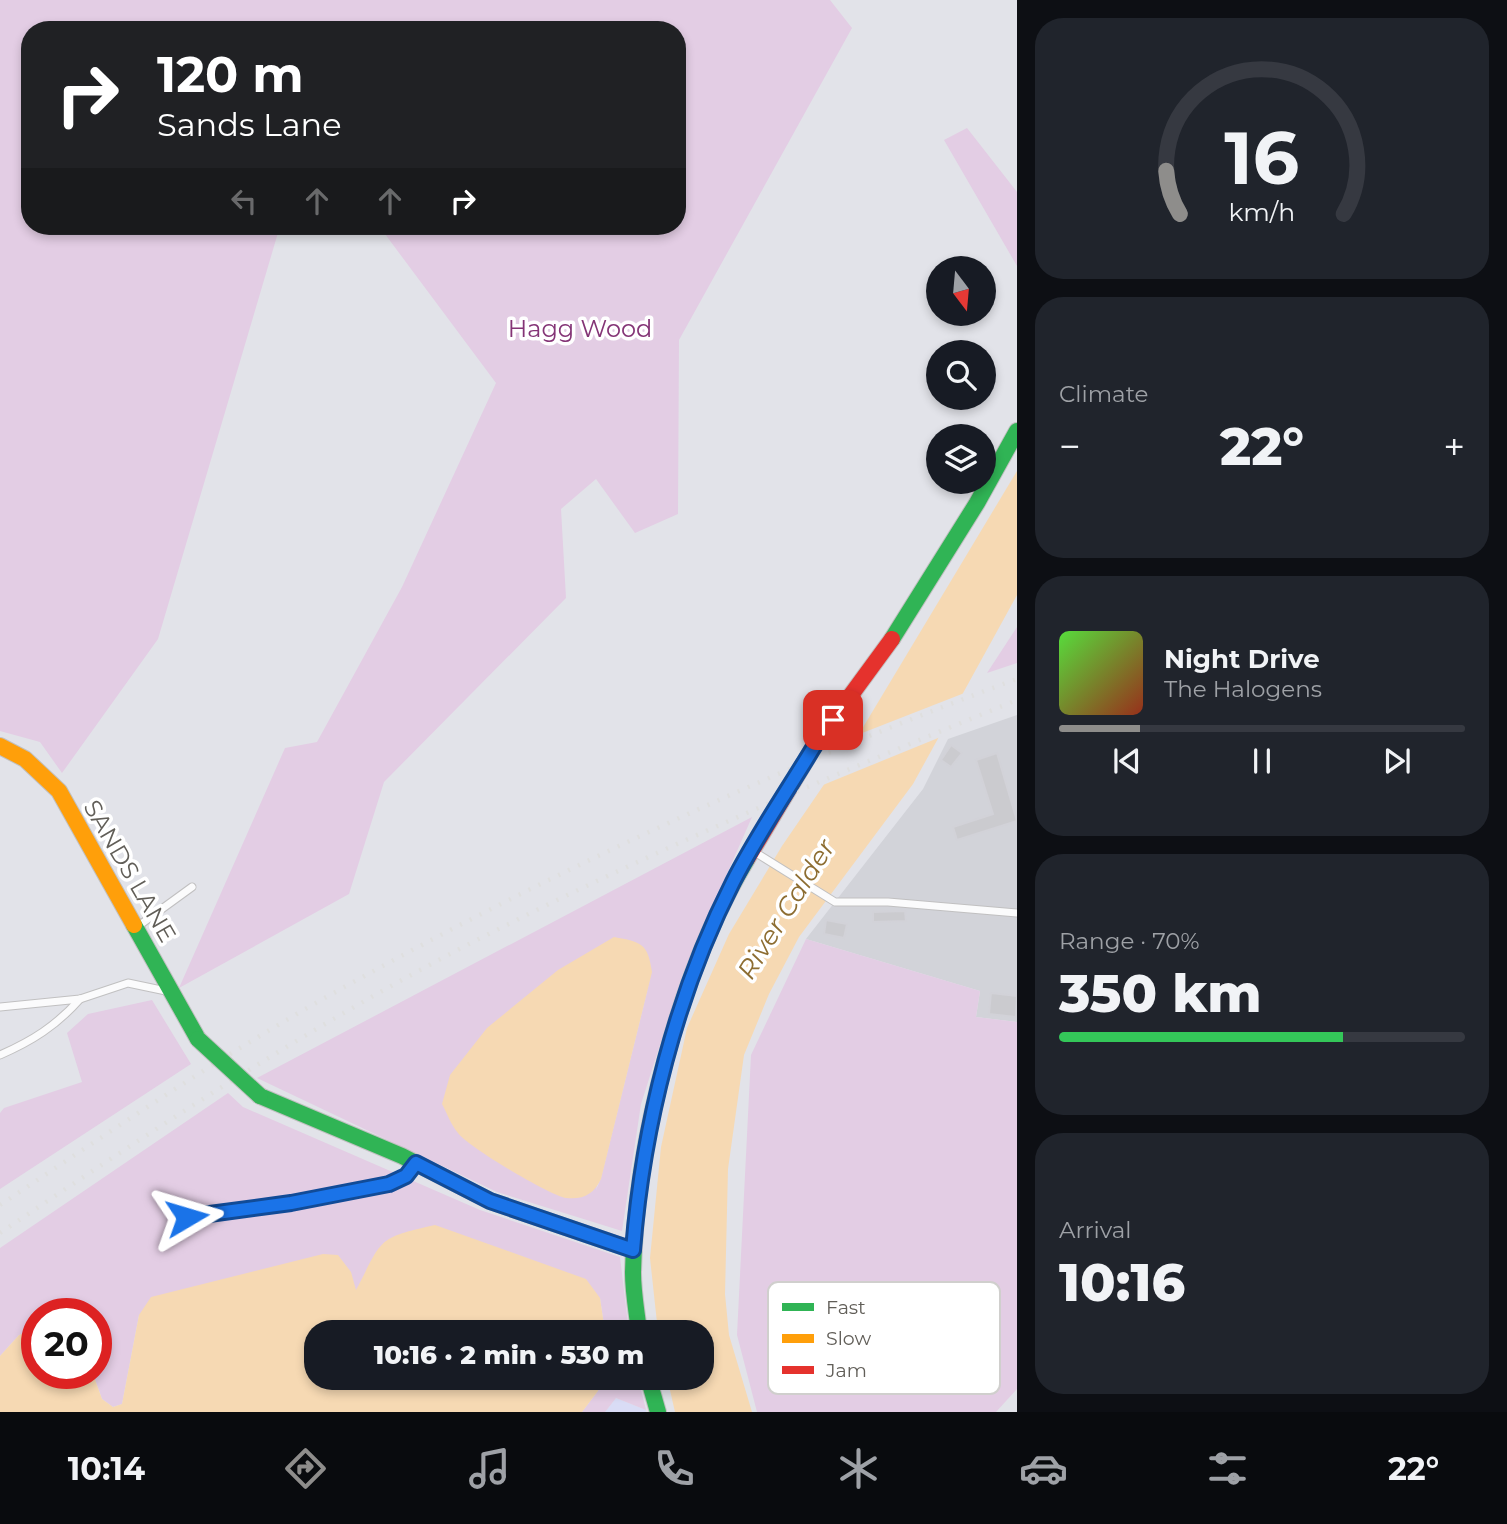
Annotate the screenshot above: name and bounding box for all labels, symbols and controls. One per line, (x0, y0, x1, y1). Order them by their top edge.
text: 120 m (157, 45, 304, 104)
icon: right (42, 49, 133, 140)
text: Sands Lane (157, 105, 342, 144)
text: 16 (1225, 115, 1299, 203)
icon: left (225, 182, 263, 220)
icon: ahead (298, 182, 336, 220)
icon: ahead (371, 182, 409, 220)
icon: right (444, 182, 482, 220)
text: km/h (1229, 197, 1295, 227)
north arrow (926, 256, 996, 326)
map controls (926, 256, 996, 494)
park label: Hagg Wood (508, 314, 652, 343)
button: search (926, 340, 996, 410)
text: Climate (1059, 380, 1148, 408)
text: 22° (1220, 415, 1304, 478)
text: − (1059, 423, 1081, 470)
text: + (1443, 423, 1465, 470)
button: layers (926, 424, 996, 494)
text: Night Drive (1164, 643, 1320, 675)
text: The Halogens (1164, 675, 1322, 703)
pin (803, 690, 863, 750)
icon: arrive (814, 701, 852, 739)
icon: previous (1108, 742, 1146, 780)
icon: pause (1243, 742, 1281, 780)
icon: next (1378, 742, 1416, 780)
street label: SANDS LANE (78, 795, 182, 947)
water label: River Calder (730, 833, 842, 985)
text: Range · 70% (1059, 927, 1200, 955)
text: 350 km (1059, 962, 1262, 1025)
position arrow (150, 1180, 224, 1254)
text: Arrival (1059, 1216, 1132, 1244)
text: 10:16 (1059, 1251, 1185, 1314)
legend (768, 1282, 1000, 1394)
text: Fast (826, 1296, 866, 1319)
speed limit sign: 20 (21, 1298, 112, 1389)
text: Slow (826, 1327, 871, 1350)
text: 10:16 · 2 min · 530 m (374, 1339, 644, 1371)
text: Jam (825, 1359, 867, 1382)
icon: directions (281, 1444, 330, 1493)
icon: music (465, 1444, 514, 1493)
icon: phone (650, 1444, 699, 1493)
icon: climate (834, 1444, 883, 1493)
icon: car (1019, 1444, 1068, 1493)
icon: filters (1203, 1444, 1252, 1493)
text: 10:14 (68, 1449, 145, 1488)
text: 22° (1388, 1449, 1439, 1488)

